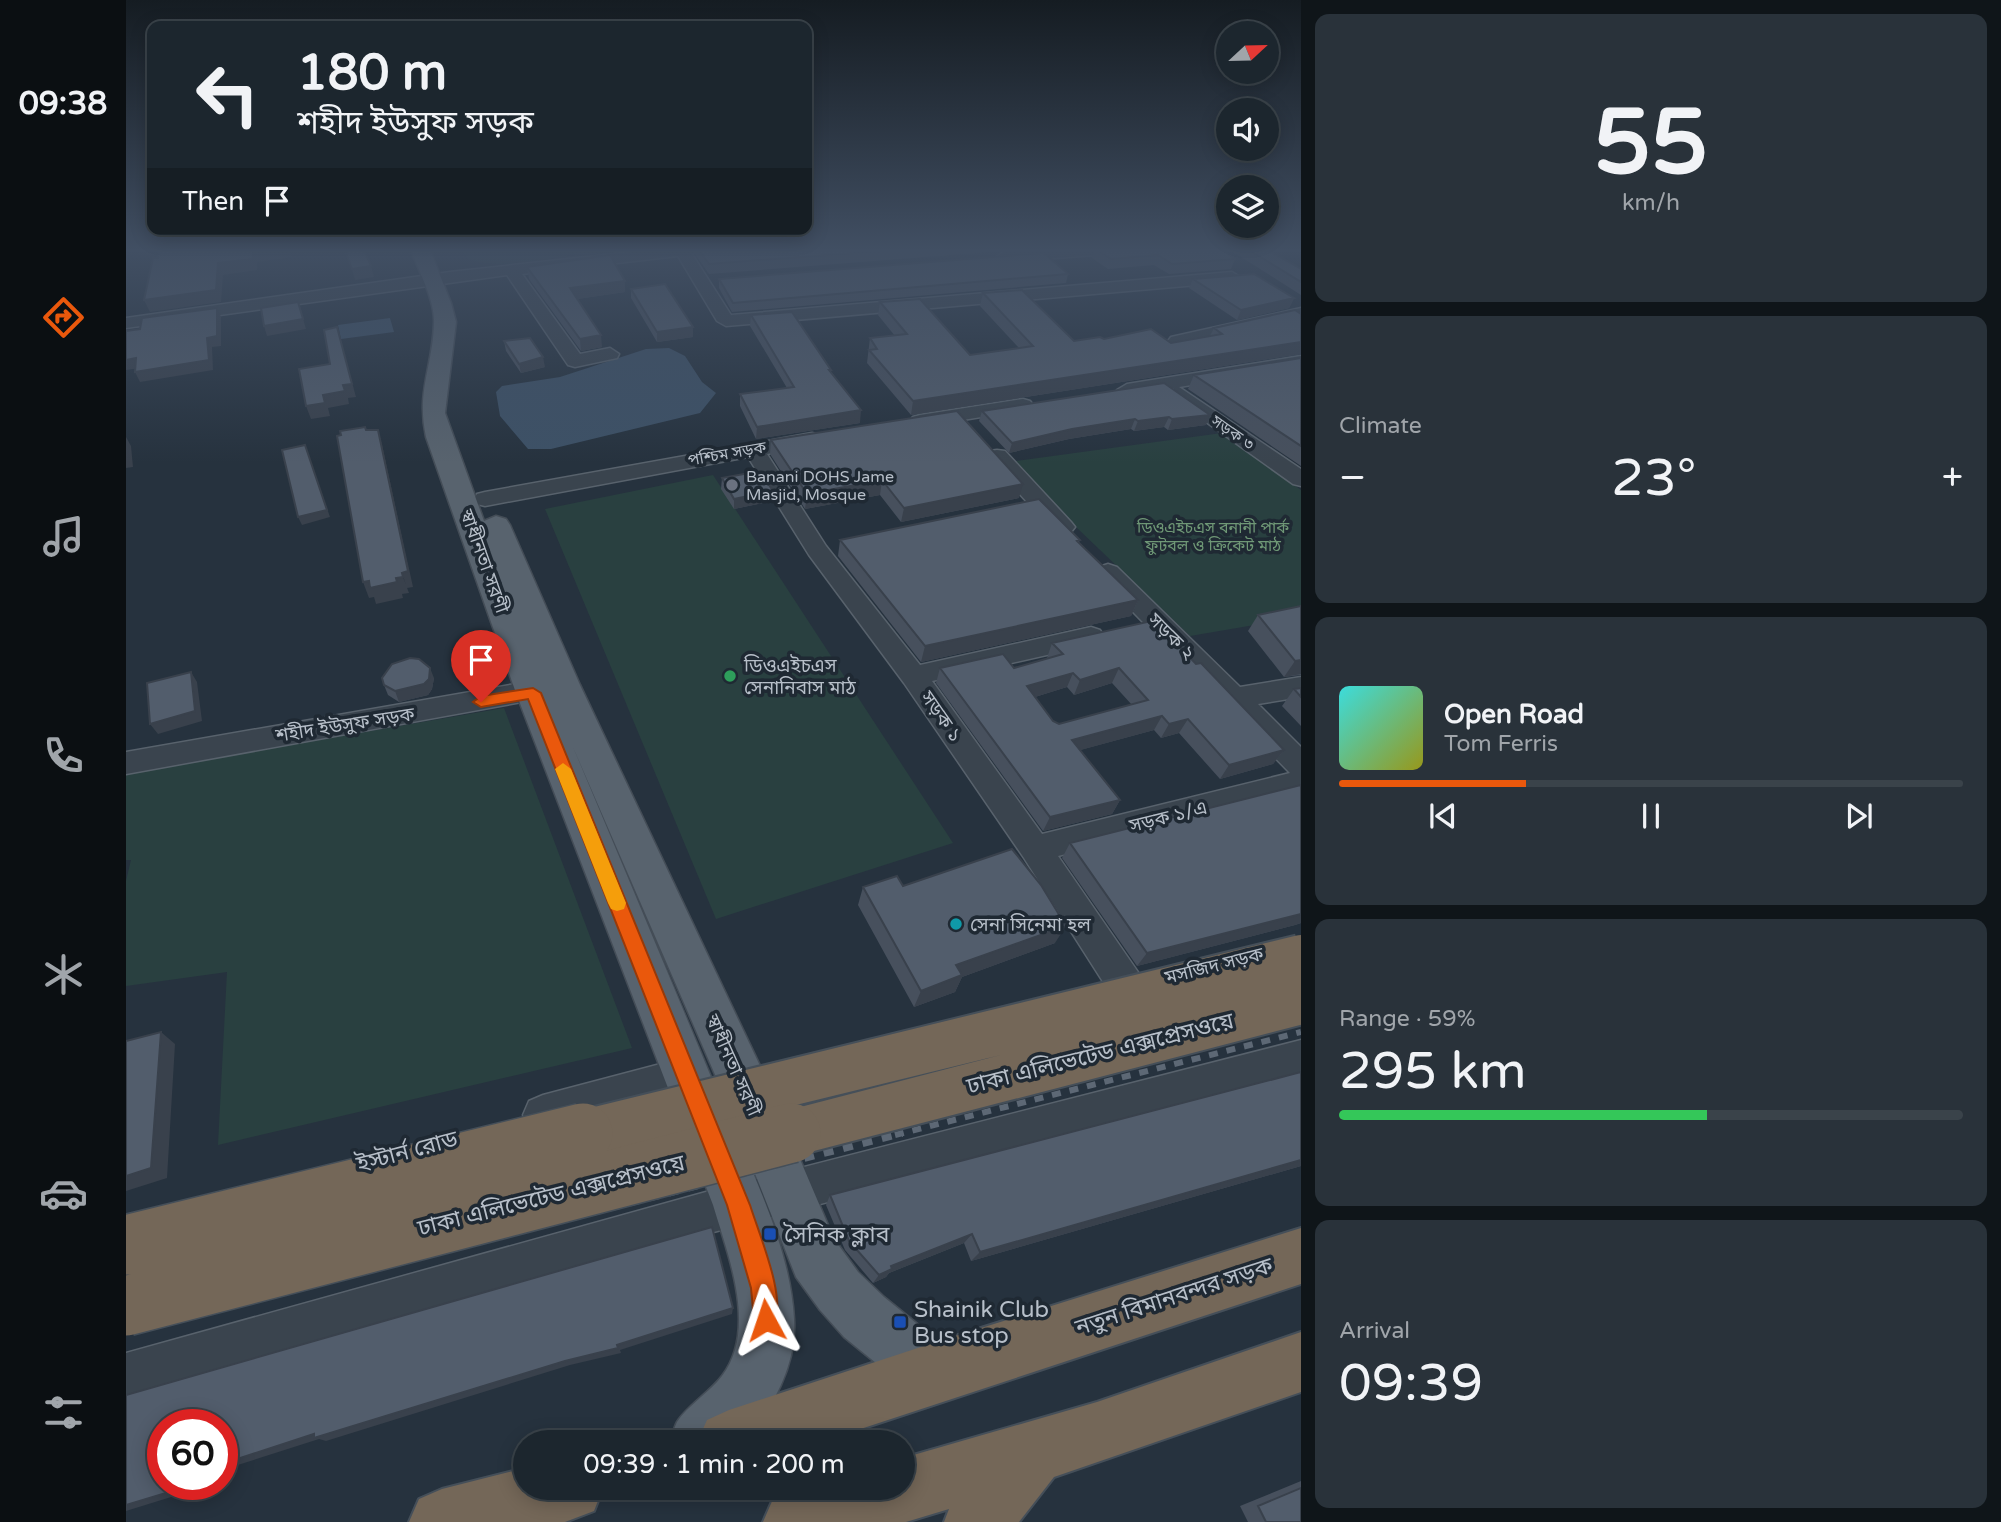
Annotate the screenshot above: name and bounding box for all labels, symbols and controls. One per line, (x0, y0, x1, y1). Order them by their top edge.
north arrow (1216, 21, 1279, 84)
map controls (1216, 21, 1279, 238)
text: 180 m (297, 44, 447, 103)
icon: left (182, 49, 273, 140)
text: 09:38 (19, 85, 107, 123)
text: 55 (1594, 88, 1708, 198)
button: sound (1216, 98, 1279, 161)
text: শহীদ ইউসুফ সড়ক (297, 104, 534, 142)
button: layers (1216, 175, 1279, 238)
icon: arrive (258, 182, 296, 220)
text: Then (182, 186, 244, 217)
text: km/h (1622, 189, 1680, 217)
icon: directions (39, 293, 88, 342)
street label: সড়ক ৩ (1206, 410, 1258, 455)
text: Climate (1339, 412, 1422, 440)
street label: পশ্চিম সড়ক (686, 437, 769, 471)
text: 23° (1611, 447, 1696, 510)
text: − (1339, 455, 1366, 501)
text: + (1942, 455, 1963, 501)
place label: Banani DOHS Jame Masjid, Mosque (746, 467, 894, 505)
marker: Banani DOHS Jame Masjid, Mosque (724, 477, 740, 493)
street label: স্বাধীনতা সরণী (455, 505, 514, 617)
icon: music (39, 512, 88, 561)
park label: ডিওএইচএস বনানী পার্ক ফুটবল ও ক্রিকেট মাঠ (1136, 518, 1290, 556)
street label: সড়ক ২ (1143, 608, 1199, 665)
pin (451, 630, 511, 702)
icon: arrive (462, 641, 500, 679)
place label: ডিওএইচএস সেনানিবাস মাঠ (743, 654, 857, 699)
marker: ডিওএইচএস সেনানিবাস মাঠ (722, 668, 738, 684)
street label: সড়ক ১ (915, 686, 967, 746)
text: Open Road (1444, 699, 1584, 730)
street label: শহীদ ইউসুফ সড়ক (273, 702, 417, 747)
text: Tom Ferris (1444, 730, 1558, 758)
icon: phone (39, 731, 88, 780)
street label: সড়ক ১/এ (1126, 797, 1209, 837)
icon: previous (1424, 797, 1462, 835)
icon: pause (1632, 797, 1670, 835)
icon: next (1840, 797, 1878, 835)
place label: সেনা সিনেমা হল (970, 913, 1092, 936)
marker: সেনা সিনেমা হল (948, 916, 964, 932)
street label: মসজিদ সড়ক (1161, 942, 1267, 989)
icon: climate (39, 950, 88, 999)
text: Range · 59% (1339, 1005, 1475, 1033)
street label: ঢাকা এলিভেটেড এক্সপ্রেসওয়ে (963, 1007, 1237, 1101)
street label: স্বাধীনতা সরণী (701, 1010, 767, 1120)
text: 295 km (1339, 1040, 1527, 1103)
street label: ইস্টার্ন রোড (353, 1125, 461, 1179)
street label: ঢাকা এলিভেটেড এক্সপ্রেসওয়ে (414, 1149, 688, 1243)
icon: car (39, 1169, 88, 1218)
place label: সৈনিক ক্লাব (783, 1221, 890, 1249)
marker: সৈনিক ক্লাব (762, 1226, 778, 1242)
street label: নতুন বিমানবন্দর সড়ক (1071, 1252, 1277, 1342)
position arrow (729, 1283, 803, 1357)
place label: Shainik Club Bus stop (914, 1296, 1049, 1350)
marker: Shainik Club Bus stop (892, 1314, 908, 1330)
text: Arrival (1339, 1317, 1410, 1345)
text: 09:39 (1339, 1352, 1483, 1415)
icon: filters (39, 1388, 88, 1437)
speed limit sign: 60 (147, 1409, 238, 1500)
text: 09:39 · 1 min · 200 m (583, 1449, 845, 1480)

